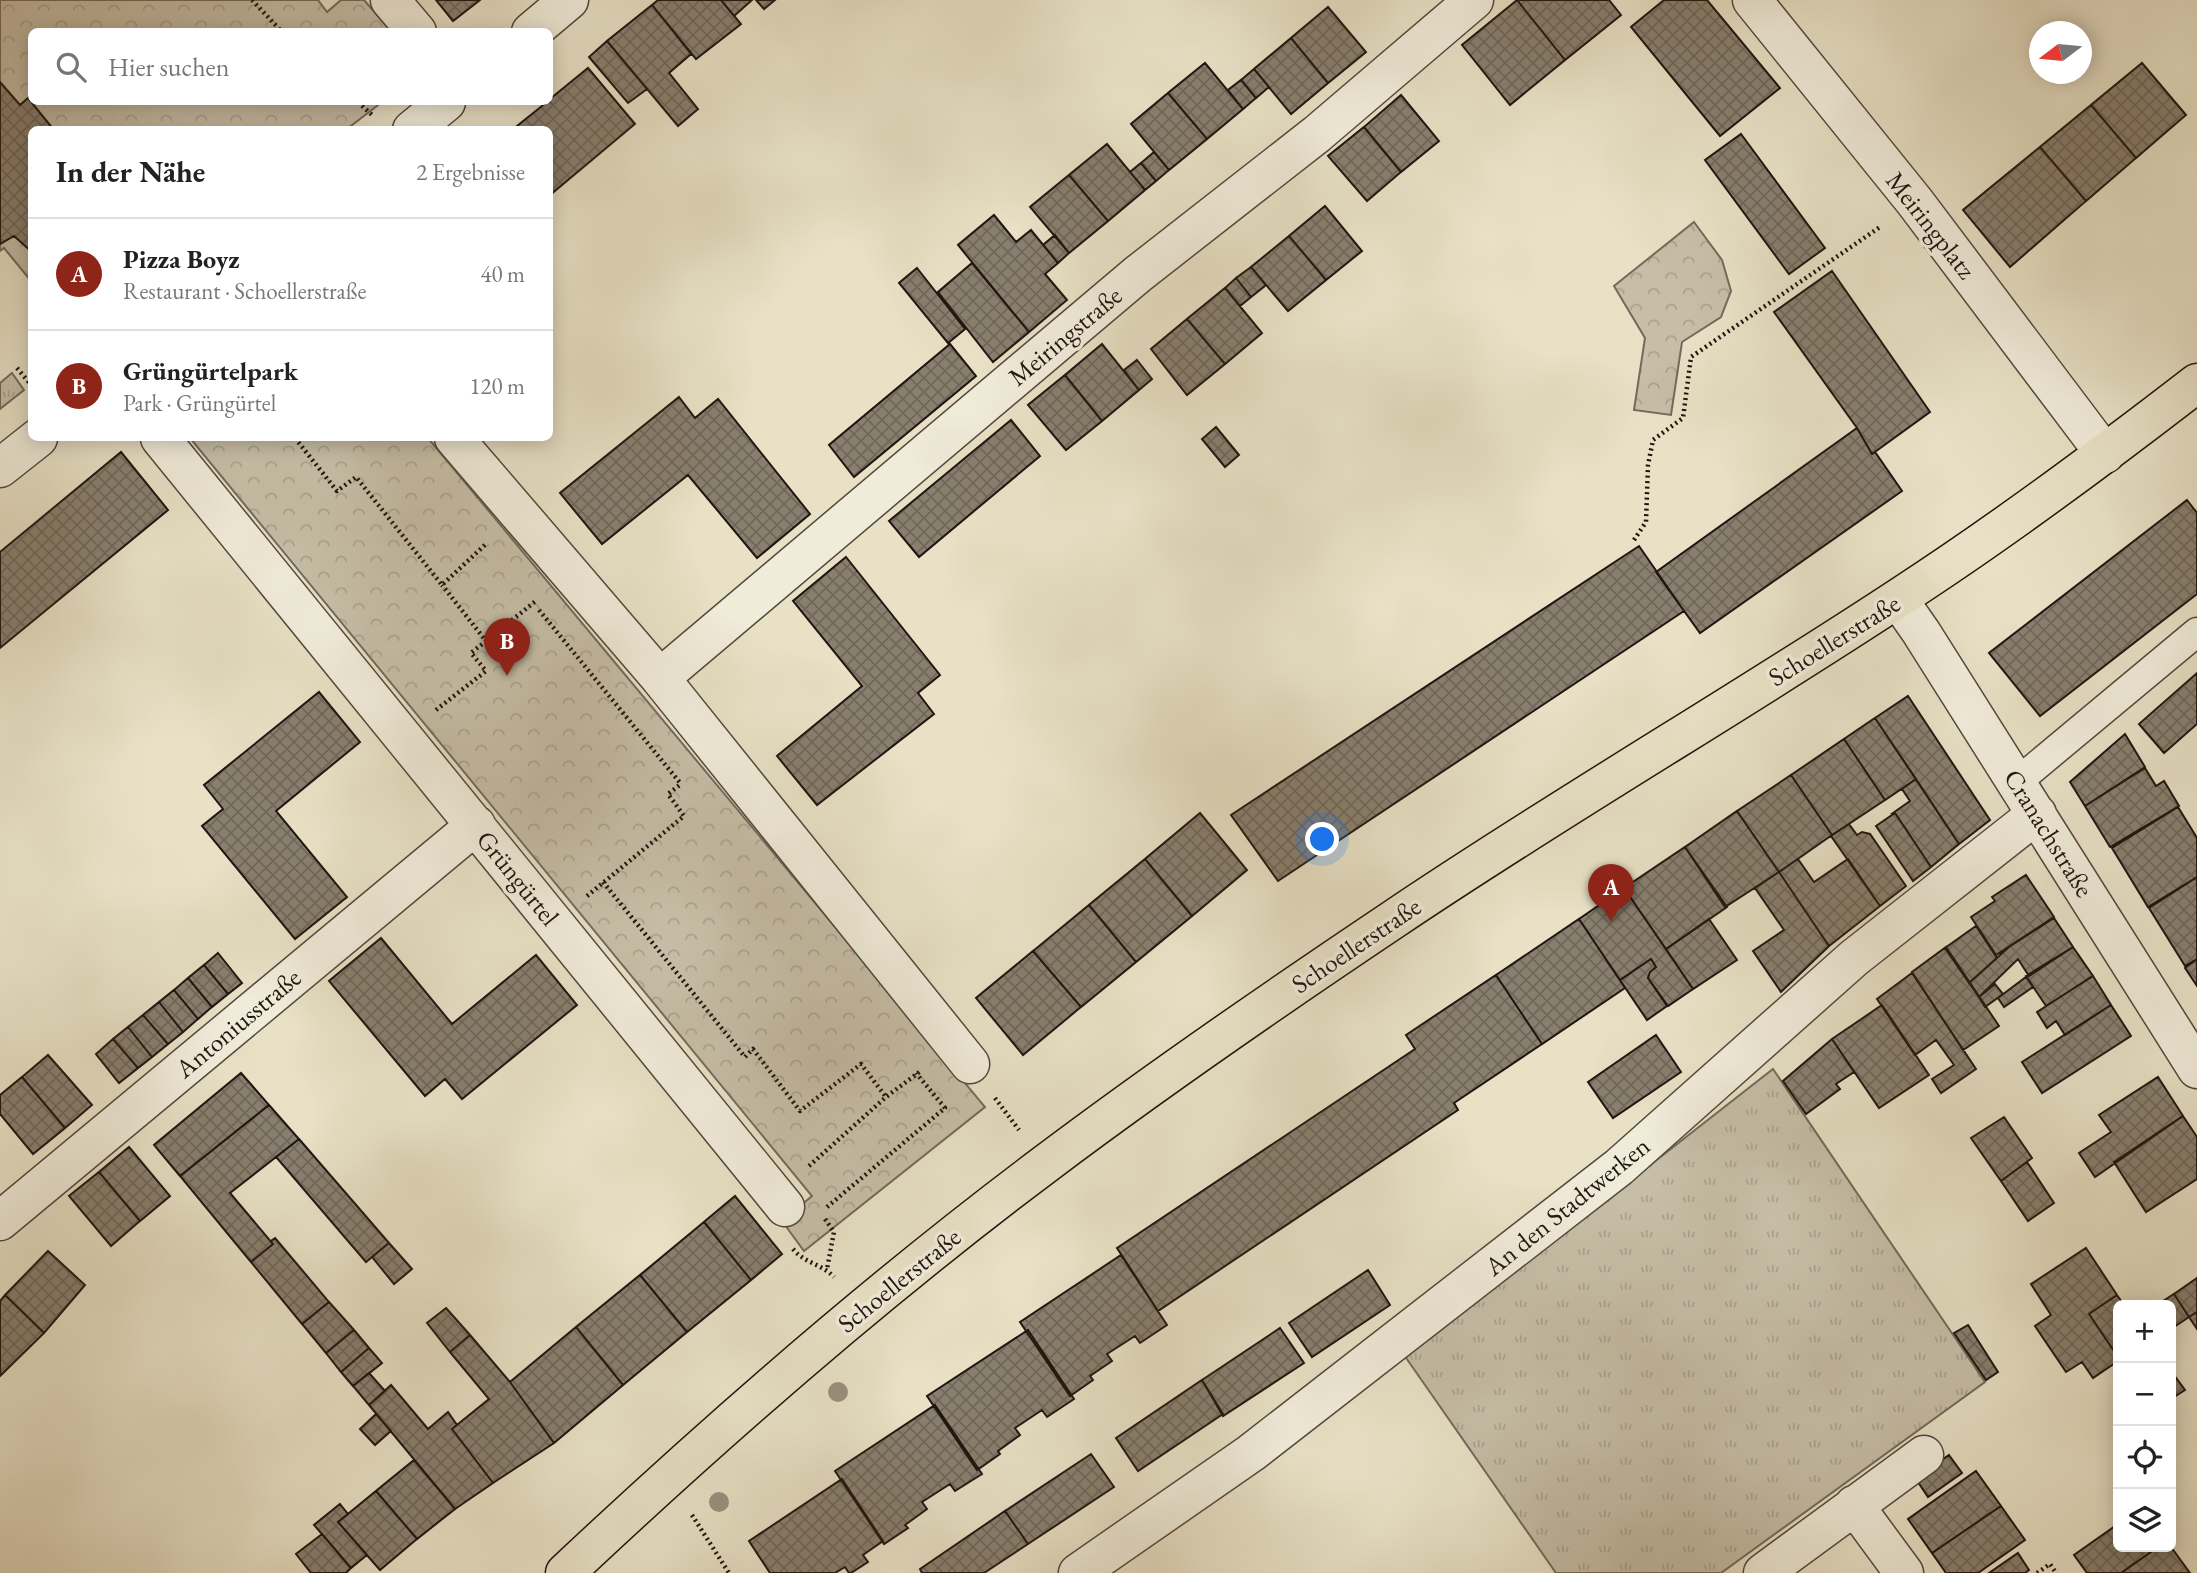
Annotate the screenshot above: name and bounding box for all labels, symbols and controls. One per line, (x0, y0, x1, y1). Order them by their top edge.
north arrow (2029, 21, 2092, 84)
search box (28, 28, 553, 105)
icon: search (52, 48, 90, 86)
text: Hier suchen (108, 50, 229, 84)
text: In der Nähe (56, 152, 205, 191)
text: 2 Ergebnisse (416, 157, 525, 187)
street label: Meiringplatz (1878, 164, 1984, 286)
text: Pizza Boyz (123, 242, 240, 276)
text: A (71, 259, 87, 289)
text: 40 m (480, 259, 525, 289)
text: Restaurant · Schoellerstraße (123, 276, 366, 306)
street label: Meiringstraße (1001, 279, 1129, 393)
text: Grüngürtelpark (123, 354, 298, 388)
text: B (72, 371, 86, 401)
text: 120 m (469, 371, 525, 401)
text: Park · Grüngürtel (123, 388, 276, 418)
street label: Schoellerstraße (1762, 586, 1906, 694)
pin: B (484, 618, 530, 676)
street label: Cranachstraße (1996, 763, 2102, 903)
your location (1305, 822, 1339, 856)
street label: Grüngürtel (469, 823, 567, 933)
pin: A (1588, 864, 1634, 922)
street label: Schoellerstraße (1285, 889, 1427, 1001)
street label: Antoniusstraße (167, 961, 308, 1086)
street label: An den Stadtwerken (1477, 1129, 1657, 1284)
street label: Schoellerstraße (830, 1220, 968, 1340)
map controls (2113, 1300, 2176, 1552)
button: + (2113, 1300, 2176, 1363)
button: − (2113, 1363, 2176, 1426)
button: locate (2113, 1426, 2176, 1489)
button: layers (2113, 1489, 2176, 1552)

